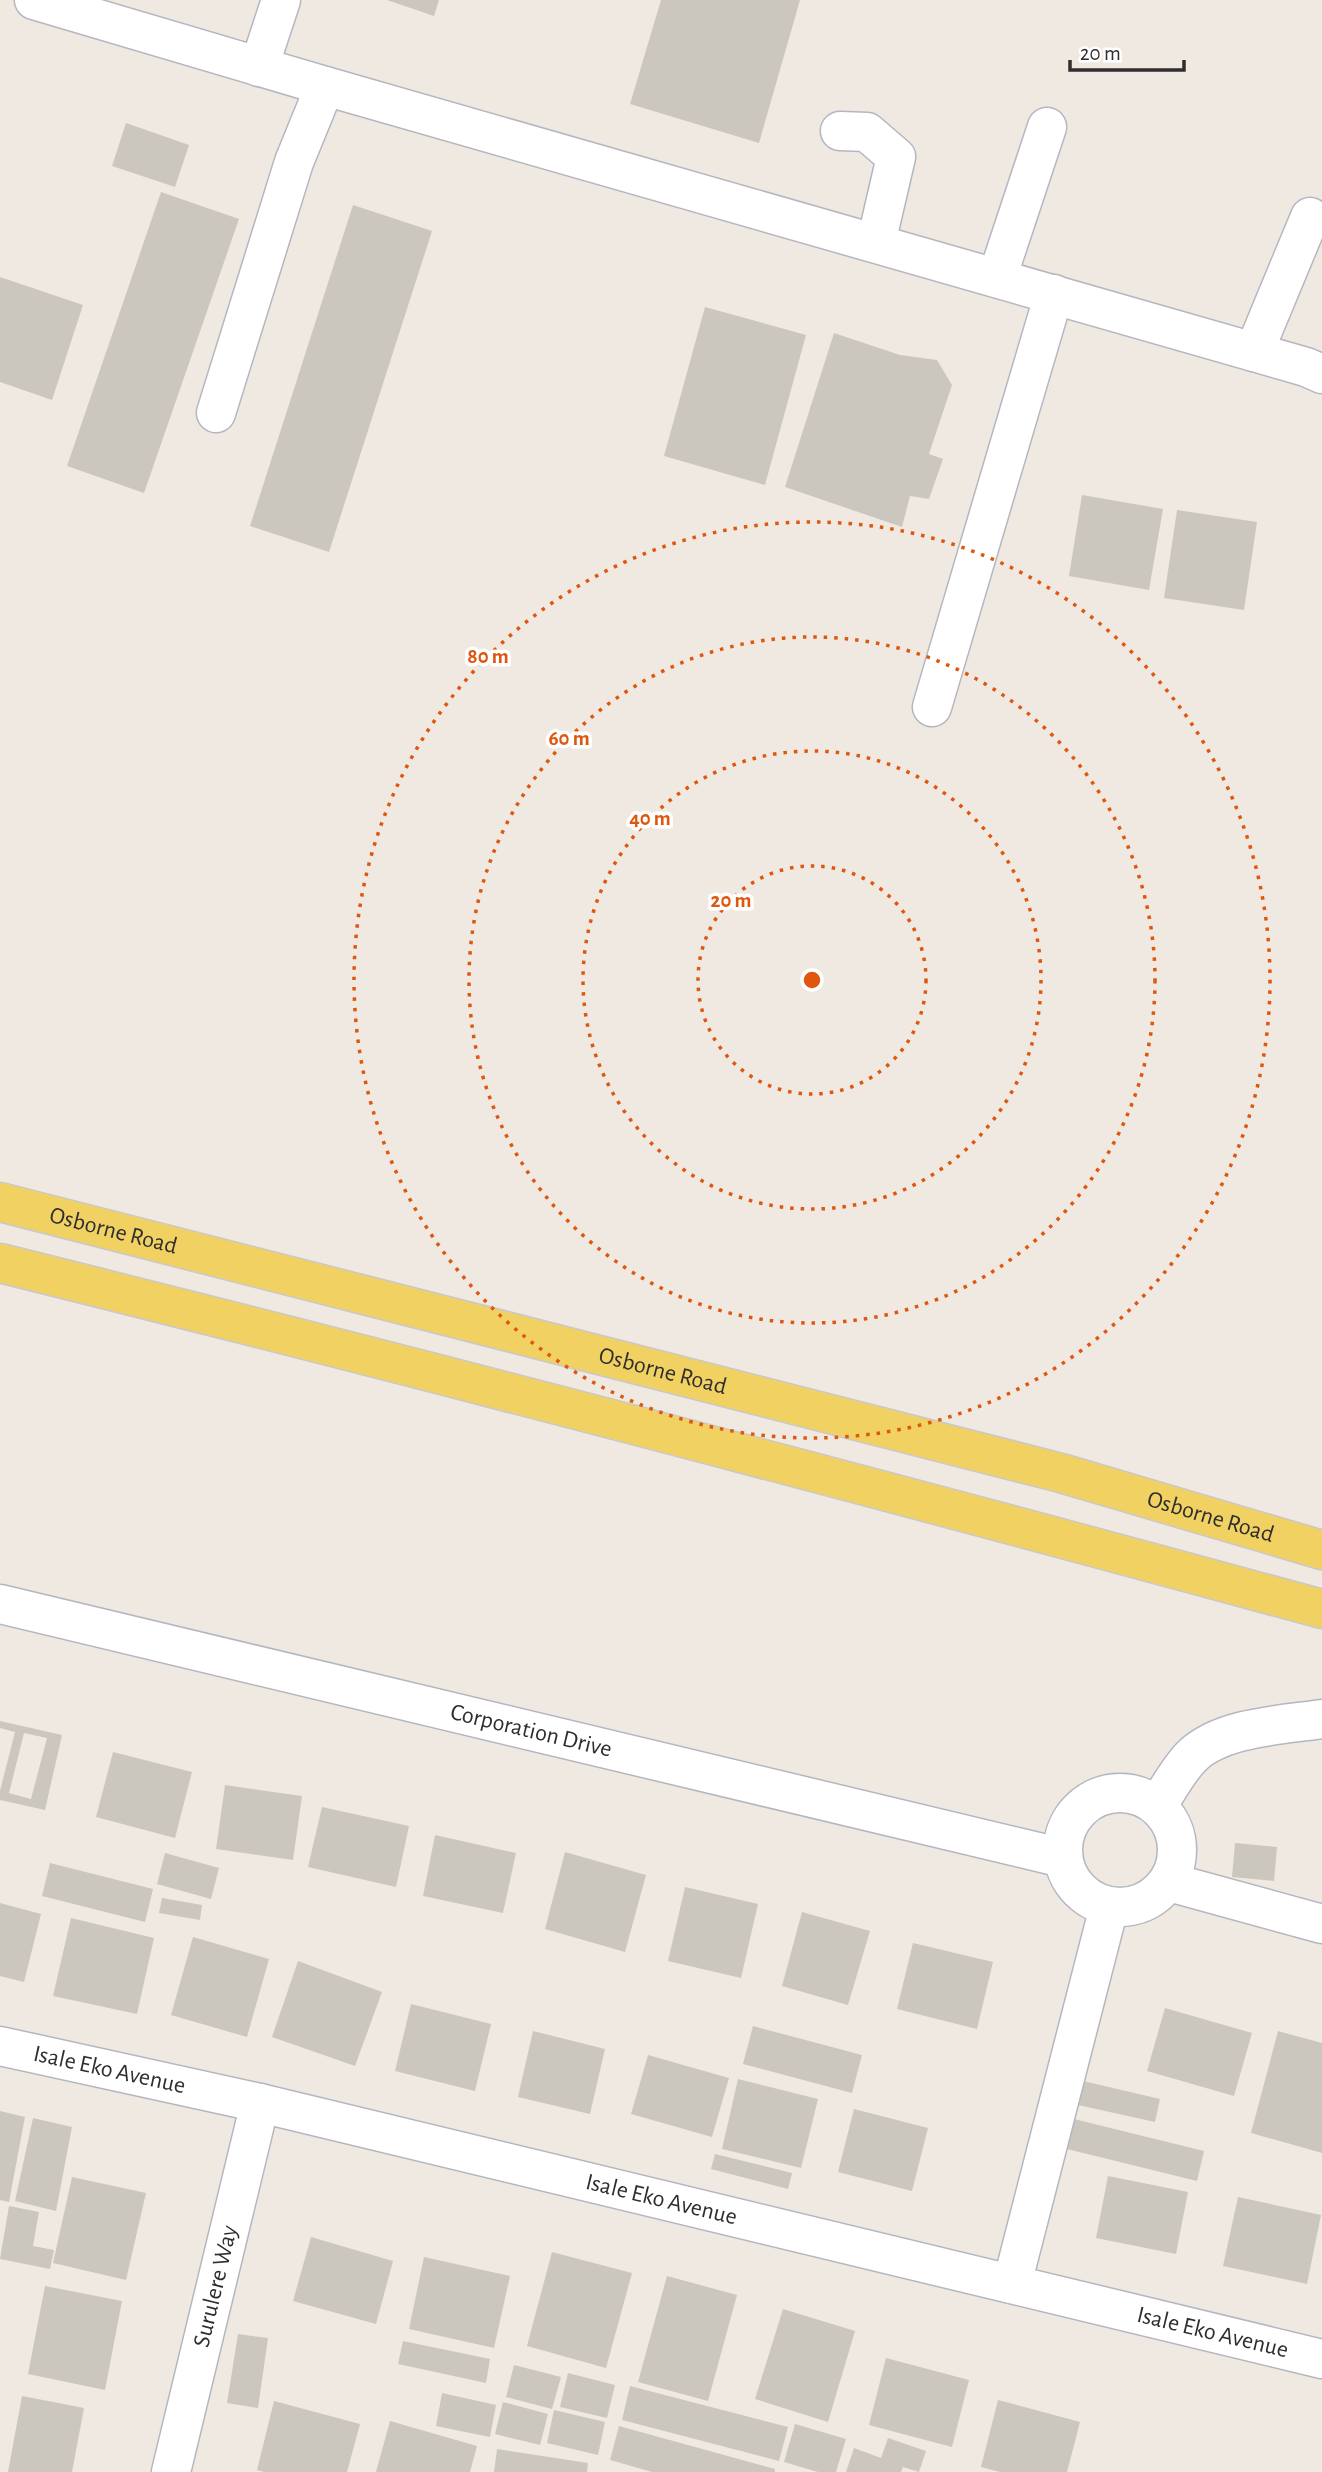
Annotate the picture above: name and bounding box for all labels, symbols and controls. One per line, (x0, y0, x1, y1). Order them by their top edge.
scale bar (1070, 28, 1184, 72)
text: 20 m (1080, 43, 1121, 64)
text: 80 m (467, 646, 509, 667)
text: 60 m (548, 728, 590, 749)
text: 40 m (629, 808, 671, 829)
text: 20 m (711, 890, 751, 911)
centre of rings (800, 968, 824, 992)
street label: Osborne Road (47, 1203, 180, 1259)
street label: Osborne Road (596, 1343, 729, 1399)
street label: Osborne Road (1144, 1487, 1277, 1547)
street label: Corporation Drive (448, 1700, 614, 1762)
street label: Isale Eko Avenue (31, 2042, 188, 2098)
street label: Isale Eko Avenue (583, 2170, 739, 2230)
street label: Surulere Way (190, 2223, 242, 2350)
street label: Isale Eko Avenue (1134, 2303, 1291, 2362)

